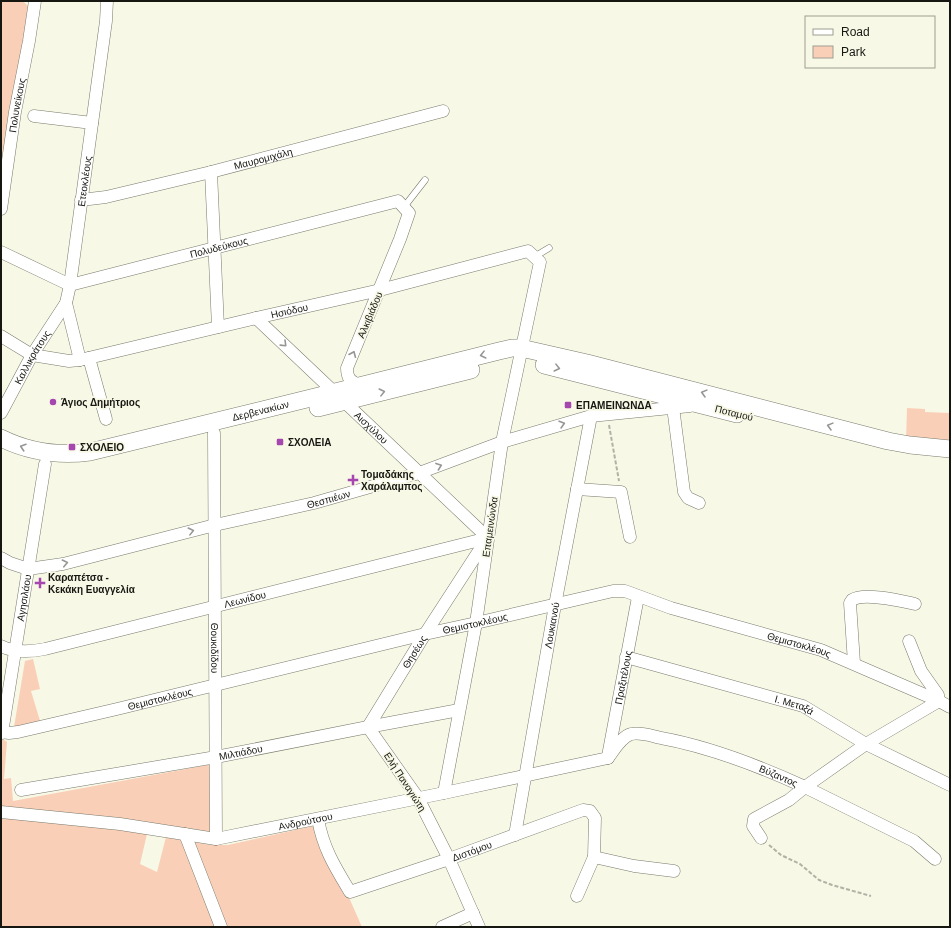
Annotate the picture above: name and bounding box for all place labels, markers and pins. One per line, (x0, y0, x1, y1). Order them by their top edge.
marker: Άγιος Δημήτριος (48, 397, 58, 407)
place label: Άγιος Δημήτριος (61, 397, 140, 409)
marker: ΕΠΑΜΕΙΝΩΝΔΑ (563, 400, 573, 410)
place label: ΕΠΑΜΕΙΝΩΝΔΑ (576, 400, 652, 411)
marker: ΣΧΟΛΕΙΑ (275, 437, 285, 447)
place label: ΣΧΟΛΕΙΑ (288, 437, 332, 448)
marker: ΣΧΟΛΕΙΟ (67, 442, 77, 452)
place label: ΣΧΟΛΕΙΟ (80, 442, 124, 453)
place label: Τομαδάκης Χαράλαμπος (361, 469, 423, 493)
marker: Τομαδάκης Χαράλαμπος (348, 475, 358, 485)
place label: Καραπέτσα - Κεκάκη Ευαγγελία (48, 572, 136, 595)
marker: Καραπέτσα - Κεκάκη Ευαγγελία (35, 578, 45, 588)

